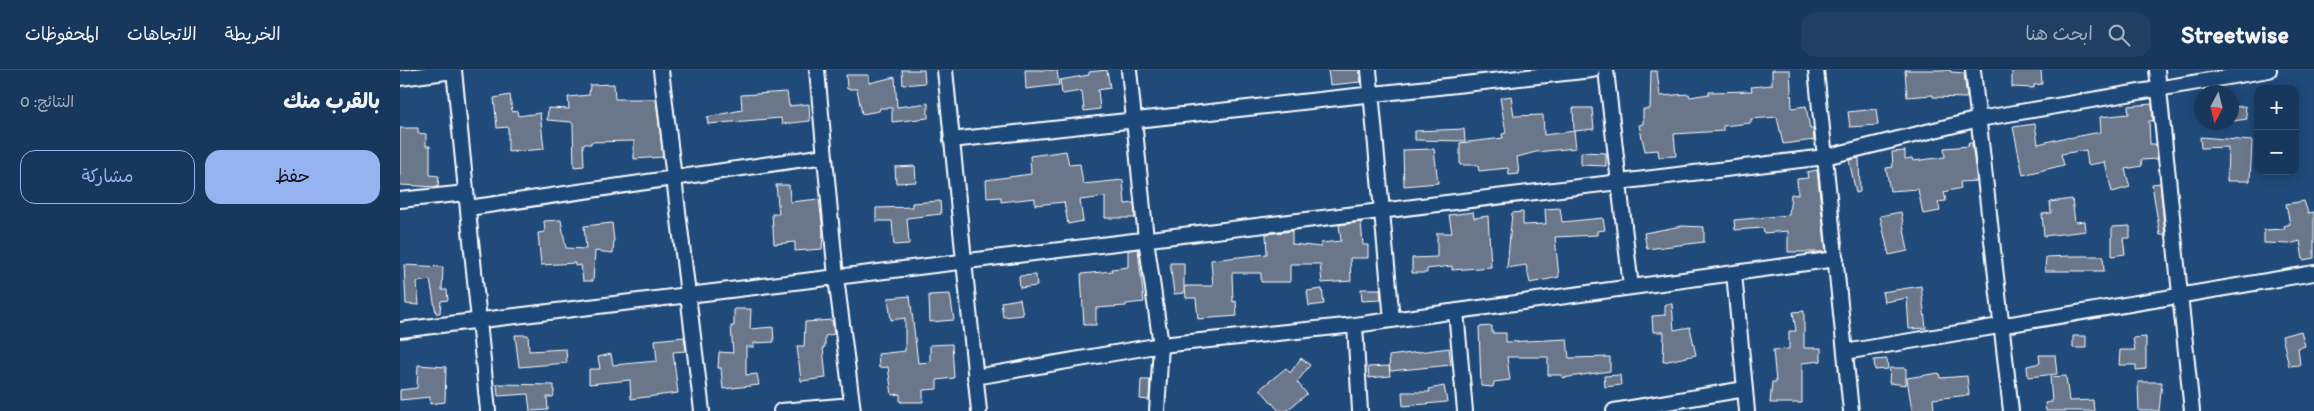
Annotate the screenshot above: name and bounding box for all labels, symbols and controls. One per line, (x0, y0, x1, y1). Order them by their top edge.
search box (1801, 12, 2151, 57)
text: Streetwise (2181, 20, 2289, 49)
icon: search (2105, 21, 2133, 49)
text: ابحث هنا (2025, 22, 2093, 45)
text: المحفوظات (25, 23, 99, 45)
text: الاتجاهات (127, 23, 197, 45)
text: الخريطة (225, 23, 281, 45)
north arrow (2194, 85, 2239, 130)
map controls (2254, 85, 2299, 175)
button: + (2254, 85, 2299, 130)
text: بالقرب منك (283, 88, 380, 113)
text: النتائج: 0 (20, 92, 74, 111)
button: − (2254, 130, 2299, 175)
button: مشاركة (20, 150, 195, 204)
button: حفظ (205, 150, 380, 204)

